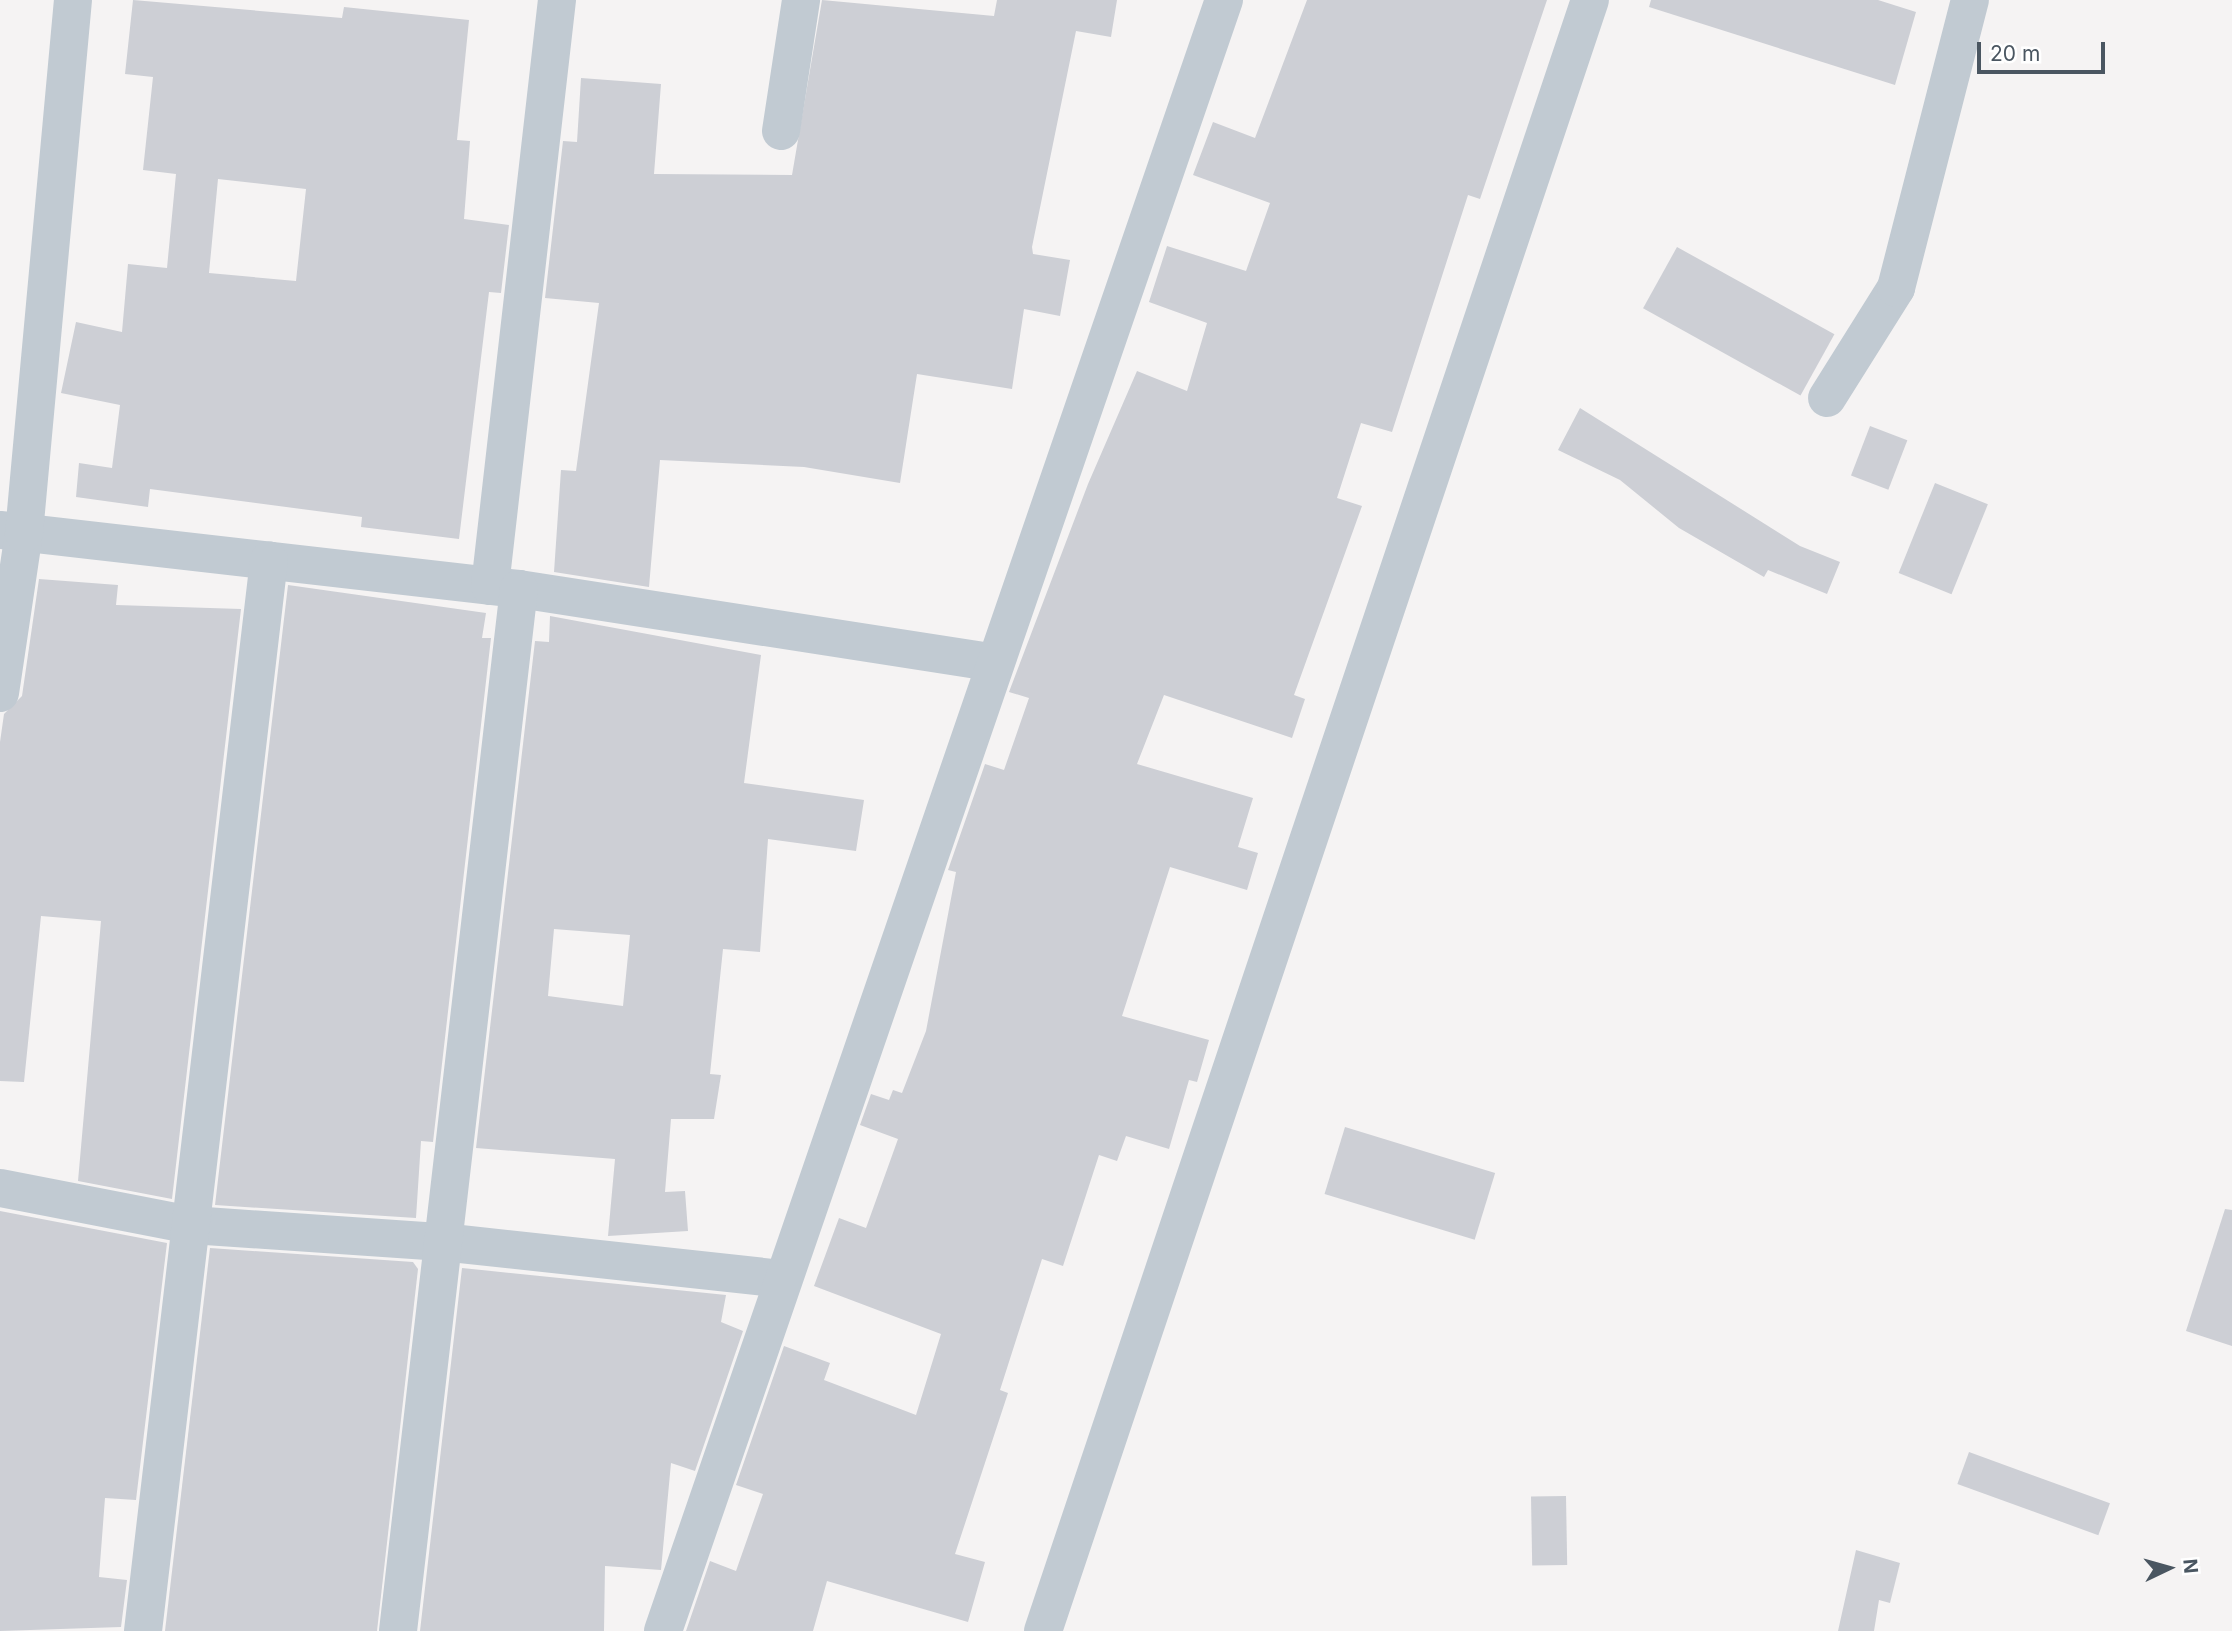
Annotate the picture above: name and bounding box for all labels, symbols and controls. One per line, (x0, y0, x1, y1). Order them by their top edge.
scale bar (1980, 28, 2108, 72)
text: 20 m (1990, 41, 2040, 66)
north arrow (2134, 1533, 2204, 1603)
text: N (2178, 1558, 2203, 1574)

